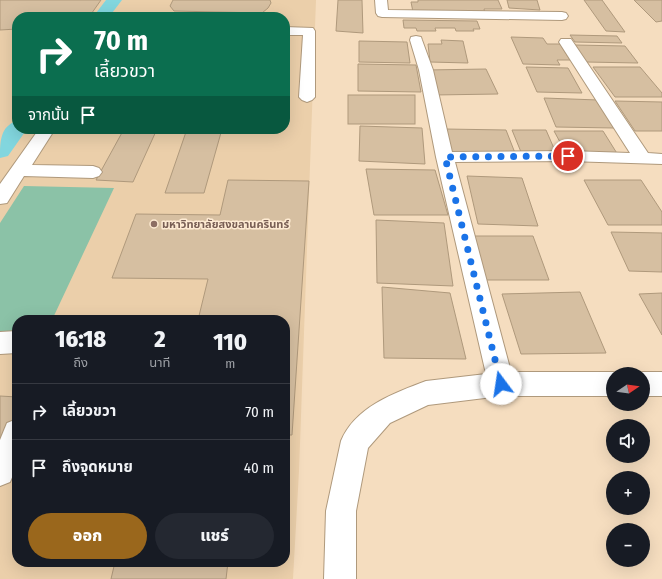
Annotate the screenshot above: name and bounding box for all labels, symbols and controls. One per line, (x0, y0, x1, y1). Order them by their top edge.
text: 70 m (94, 24, 148, 57)
icon: right (28, 28, 80, 80)
text: เลี้ยวขวา (94, 60, 155, 82)
icon: arrive (77, 104, 99, 126)
text: จากนั้น (28, 106, 69, 124)
pin (551, 139, 585, 173)
icon: arrive (557, 145, 579, 167)
place label: มหาวิทยาลัยสงขลานครินทร์ (162, 218, 289, 231)
marker: มหาวิทยาลัยสงขลานครินทร์ (149, 219, 159, 229)
text: 16:18 (55, 325, 106, 353)
text: 2 (154, 325, 165, 353)
text: 110 (213, 328, 247, 356)
text: ถึง (73, 355, 88, 370)
text: นาที (149, 355, 170, 370)
text: m (225, 356, 235, 371)
position arrow (480, 363, 522, 405)
north arrow (606, 367, 650, 411)
map controls (606, 367, 650, 567)
icon: right (28, 401, 50, 423)
text: เลี้ยวขวา (62, 402, 116, 420)
text: 70 m (245, 403, 274, 421)
button: sound (606, 419, 650, 463)
icon: arrive (28, 457, 50, 479)
text: ถึงจุดหมาย (62, 458, 133, 476)
text: 40 m (244, 459, 274, 477)
button: + (606, 471, 650, 515)
button: ออก (28, 513, 147, 559)
button: แชร์ (155, 513, 274, 559)
button: − (606, 523, 650, 567)

